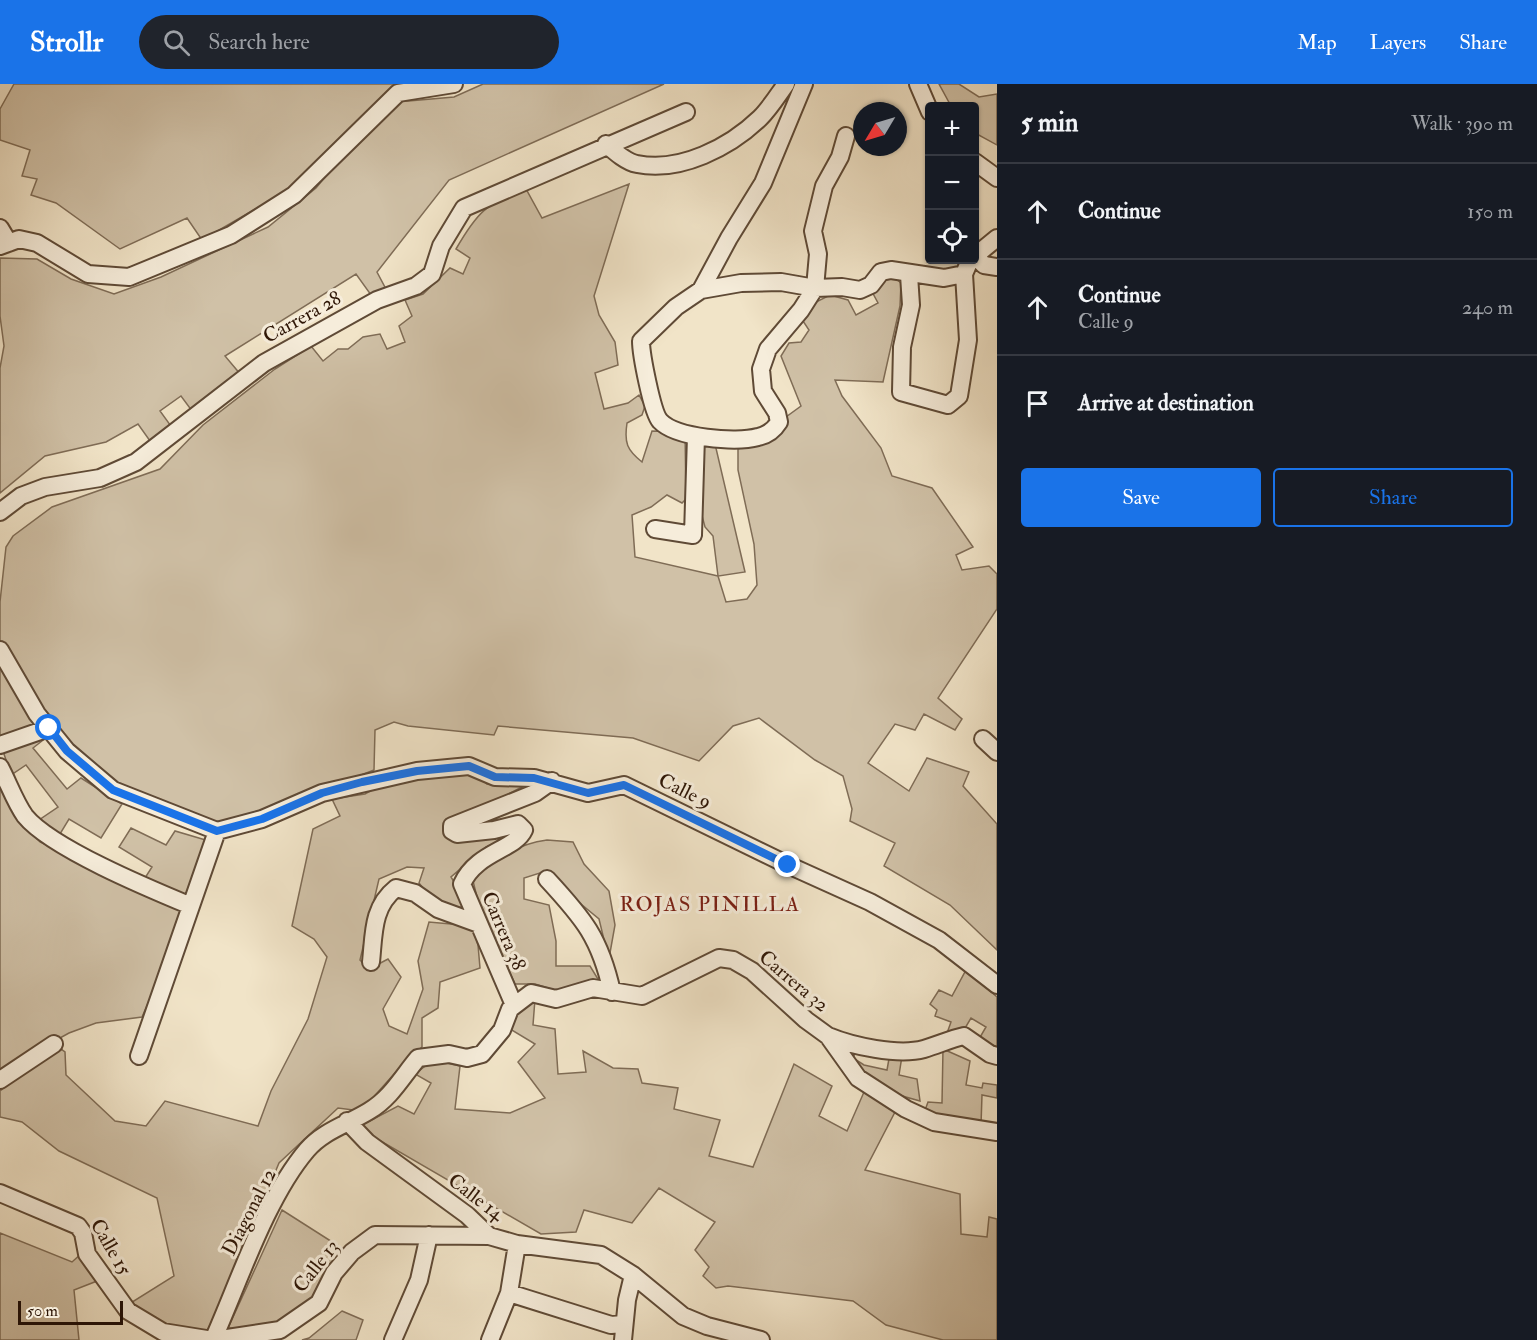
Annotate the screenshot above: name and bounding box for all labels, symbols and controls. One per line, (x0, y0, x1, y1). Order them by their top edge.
search box (139, 15, 559, 69)
text: Strollr (30, 25, 103, 60)
icon: search (160, 26, 193, 59)
text: Search here (208, 28, 310, 56)
text: Map (1297, 29, 1337, 56)
text: Layers (1370, 29, 1426, 56)
text: Share (1459, 29, 1507, 56)
north arrow (853, 102, 907, 156)
map controls (925, 102, 979, 264)
button: + (925, 102, 979, 156)
text: 5 min (1021, 107, 1078, 139)
text: Walk · 390 m (1411, 111, 1513, 136)
button: − (925, 156, 979, 210)
icon: ahead (1021, 195, 1054, 228)
text: Continue (1078, 197, 1161, 225)
text: 150 m (1467, 199, 1513, 224)
button: locate (925, 210, 979, 264)
text: Continue (1078, 281, 1161, 309)
street label: Carrera 28 (259, 285, 345, 349)
icon: ahead (1021, 291, 1054, 324)
text: 240 m (1462, 295, 1513, 320)
text: Calle 9 (1078, 309, 1134, 334)
icon: arrive (1021, 387, 1054, 420)
text: Arrive at destination (1078, 389, 1254, 417)
button: Save (1021, 468, 1261, 527)
button: Share (1273, 468, 1513, 527)
route start (35, 714, 61, 740)
street label: Calle 9 (654, 768, 716, 814)
route end (774, 851, 800, 877)
street label: Carrera 38 (476, 888, 532, 974)
district label: ROJAS PINILLA (619, 891, 801, 918)
street label: Carrera 32 (754, 945, 834, 1017)
street label: Diagonal 12 (216, 1164, 282, 1260)
street label: Calle 14 (443, 1168, 510, 1227)
street label: Calle 15 (85, 1214, 137, 1280)
street label: Calle 13 (288, 1235, 344, 1297)
scale bar (18, 1298, 123, 1326)
text: 50 m (27, 1301, 58, 1321)

